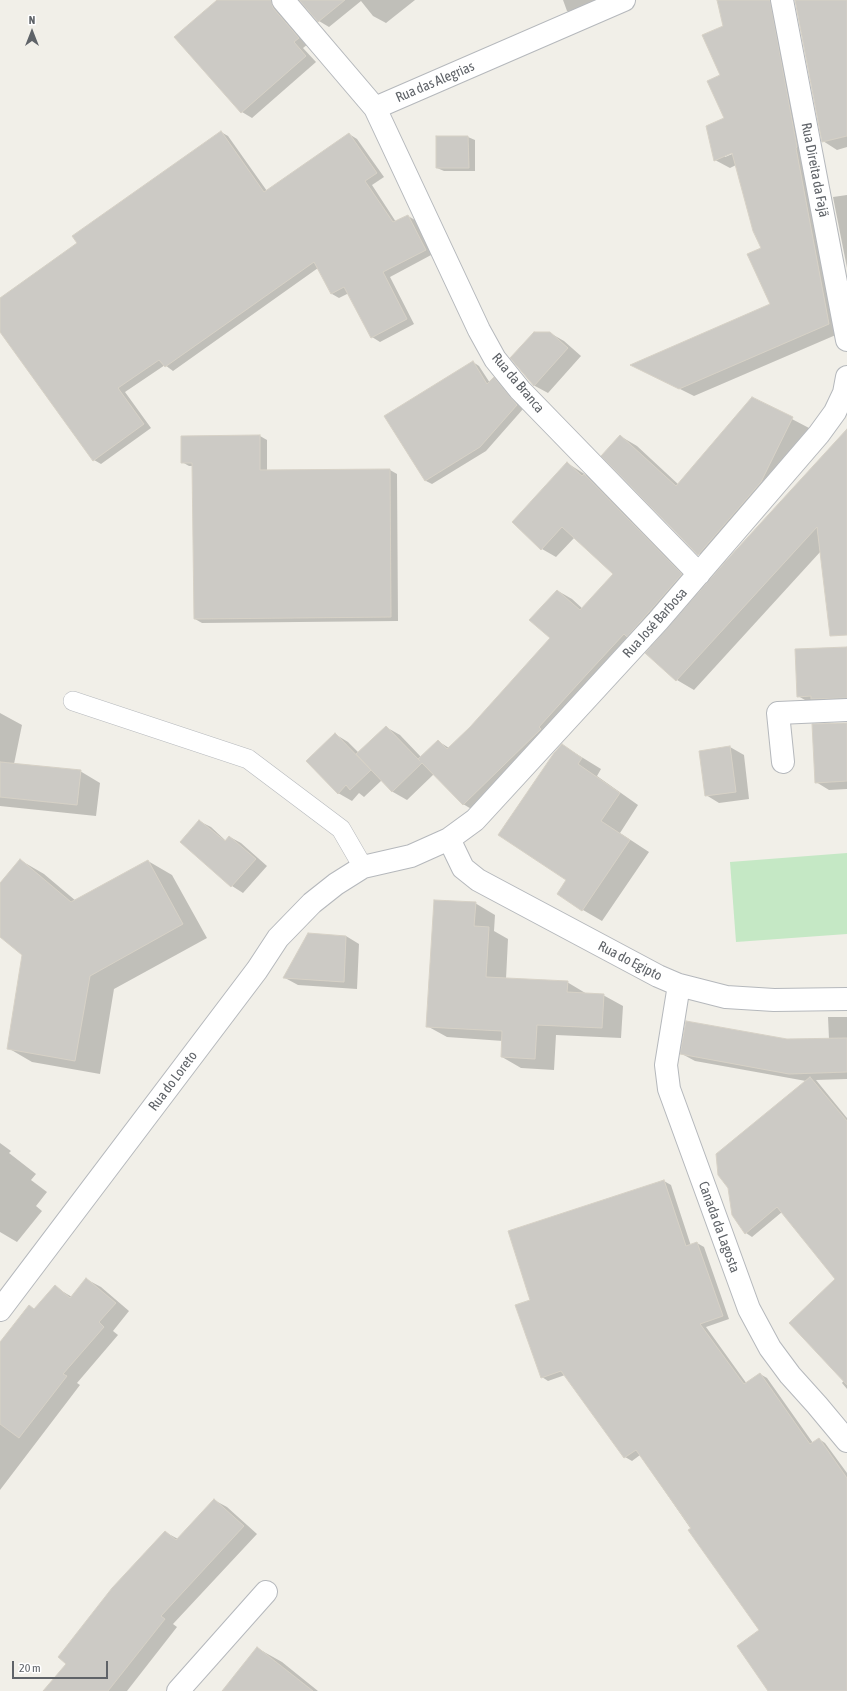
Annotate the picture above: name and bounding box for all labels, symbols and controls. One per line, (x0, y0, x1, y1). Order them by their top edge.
north arrow (12, 12, 52, 52)
text: N (29, 14, 35, 26)
street label: Rua das Alegrias (393, 58, 477, 106)
street label: Rua Direita da Fajã (798, 121, 832, 219)
street label: Rua da Branca (488, 350, 548, 416)
street label: Rua José Barbosa (619, 585, 691, 661)
street label: Rua do Egipto (595, 938, 665, 984)
street label: Rua do Loreto (145, 1048, 201, 1114)
street label: Canada da Lagosta (695, 1179, 743, 1275)
scale bar (14, 1653, 110, 1679)
text: 20 m (19, 1661, 41, 1675)

